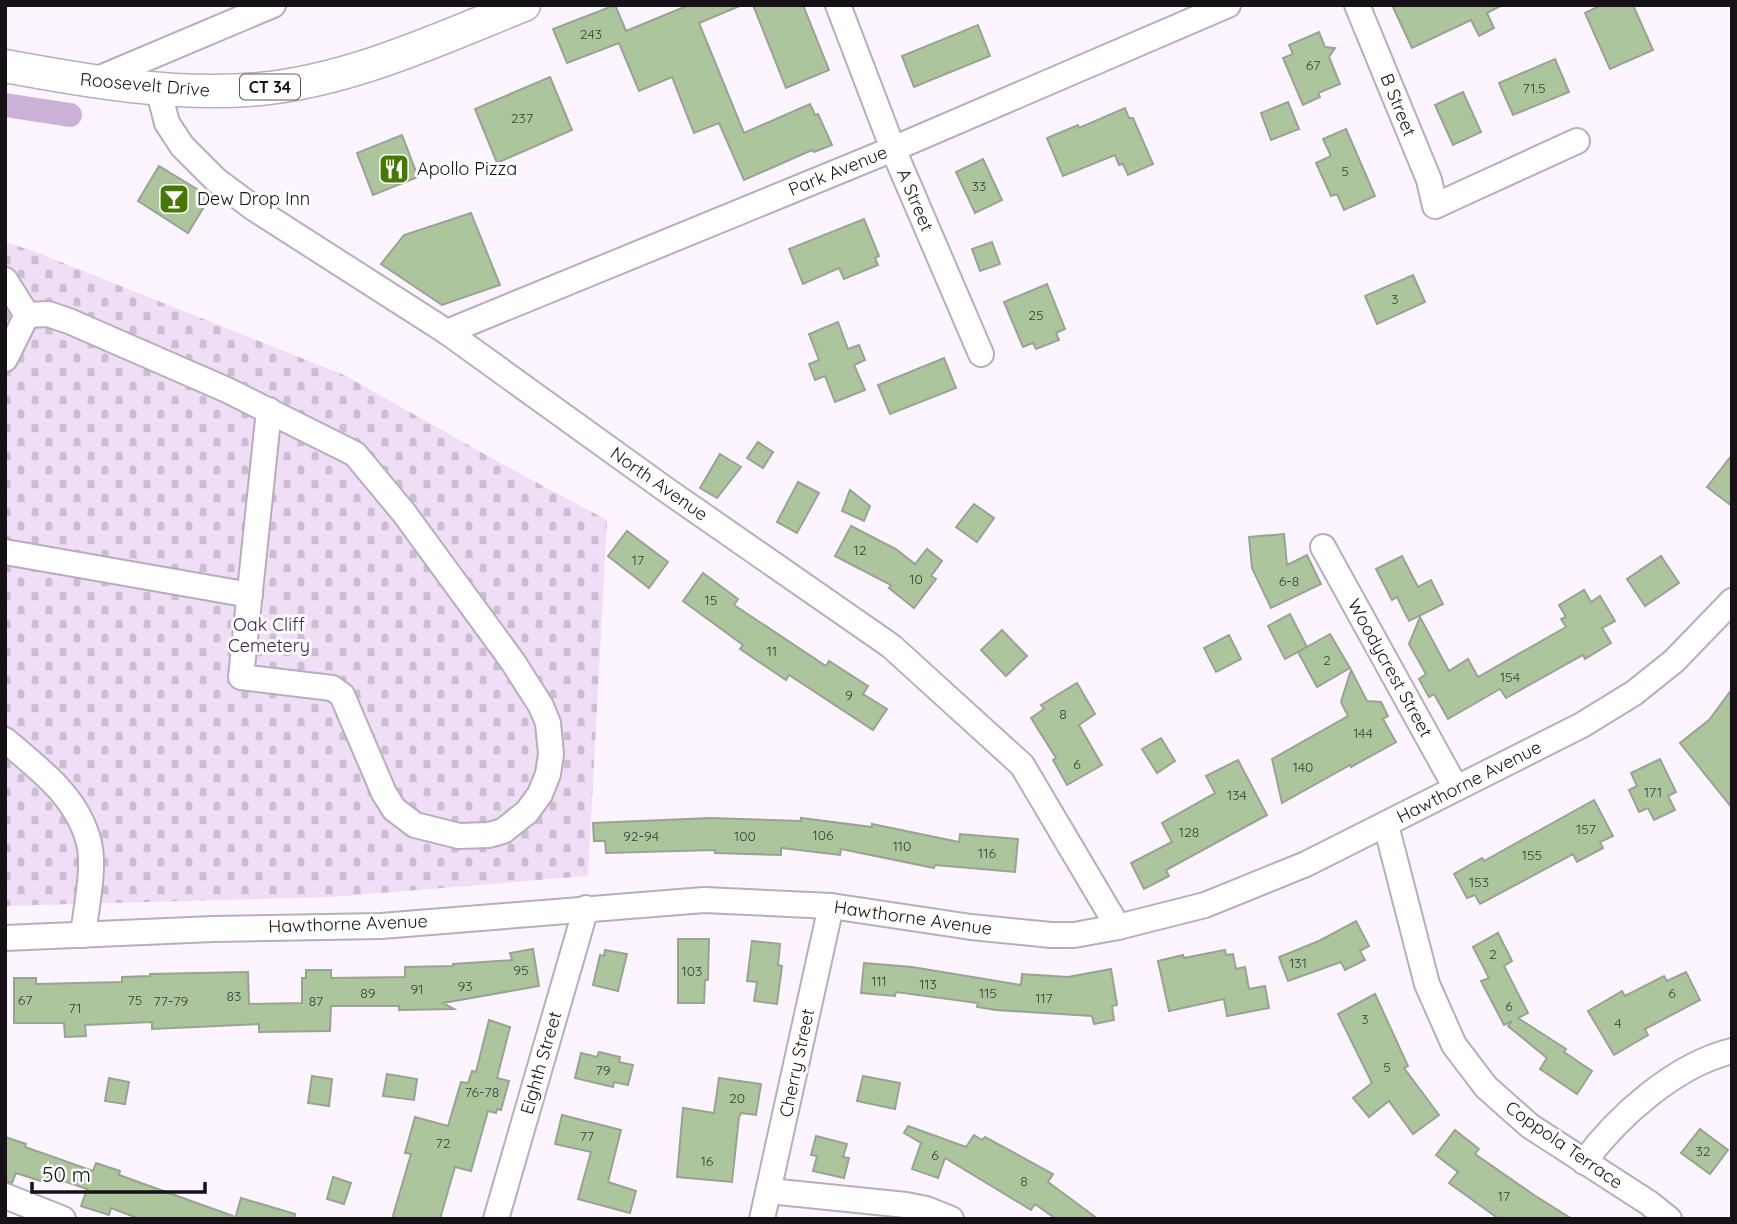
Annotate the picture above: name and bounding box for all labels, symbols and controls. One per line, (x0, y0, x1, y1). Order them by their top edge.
house number: 243 (580, 25, 602, 43)
house number: 67 (1306, 56, 1320, 74)
street label: Roosevelt Drive (79, 67, 211, 102)
street label: B Street (1375, 70, 1421, 140)
road number: CT 34 (240, 74, 300, 100)
house number: 71.5 (1522, 79, 1546, 97)
house number: 237 (511, 109, 533, 127)
street label: Park Avenue (785, 140, 891, 201)
restaurant icon: Apollo Pizza (377, 152, 411, 186)
place label: Apollo Pizza (417, 157, 517, 180)
house number: 5 (1341, 162, 1349, 180)
street label: A Street (892, 165, 939, 235)
house number: 33 (972, 177, 986, 195)
bar icon: Dew Drop Inn (157, 182, 191, 216)
place label: Dew Drop Inn (197, 187, 310, 210)
house number: 3 (1391, 290, 1399, 308)
house number: 25 (1028, 306, 1044, 324)
street label: North Avenue (606, 442, 712, 526)
house number: 12 (854, 541, 867, 559)
house number: 17 (632, 551, 644, 569)
house number: 10 (909, 570, 923, 588)
house number: 6-8 (1279, 572, 1299, 590)
house number: 15 (705, 591, 717, 609)
street label: Woodycrest Street (1343, 595, 1438, 741)
park label: Oak Cliff Cemetery (228, 613, 310, 657)
house number: 11 (767, 642, 777, 660)
house number: 2 (1323, 651, 1331, 669)
house number: 154 (1500, 668, 1520, 686)
house number: 9 (845, 686, 853, 704)
house number: 8 (1059, 705, 1067, 723)
house number: 144 (1353, 724, 1373, 742)
street label: Hawthorne Avenue (1393, 735, 1545, 828)
house number: 6 (1073, 755, 1081, 773)
house number: 140 (1293, 758, 1313, 776)
house number: 171 (1644, 783, 1662, 801)
house number: 134 (1227, 786, 1247, 804)
house number: 157 (1576, 820, 1596, 838)
house number: 128 (1179, 823, 1199, 841)
house number: 106 (812, 826, 834, 844)
house number: 92-94 (623, 827, 659, 845)
house number: 100 (734, 827, 756, 845)
house number: 110 (893, 837, 911, 855)
house number: 116 (978, 844, 996, 862)
house number: 155 (1522, 846, 1542, 864)
house number: 153 (1469, 873, 1489, 891)
street label: Hawthorne Avenue (833, 895, 994, 940)
street label: Hawthorne Avenue (268, 909, 428, 938)
house number: 2 (1489, 945, 1497, 963)
house number: 131 (1289, 954, 1307, 972)
house number: 95 (513, 961, 529, 979)
house number: 103 (682, 962, 702, 980)
house number: 111 (871, 972, 887, 990)
house number: 113 (919, 975, 937, 993)
house number: 93 (457, 977, 473, 995)
house number: 91 (410, 980, 424, 998)
house number: 89 (360, 984, 376, 1002)
house number: 115 (979, 984, 997, 1002)
house number: 6 (1668, 984, 1676, 1002)
house number: 83 (227, 987, 241, 1005)
house number: 117 (1035, 989, 1053, 1007)
house number: 67 (18, 991, 32, 1009)
house number: 75 (128, 991, 142, 1009)
house number: 77-79 (154, 992, 189, 1010)
house number: 87 (309, 992, 323, 1010)
house number: 6 (1505, 997, 1513, 1015)
house number: 71 (68, 999, 82, 1017)
street label: Cherry Street (774, 1007, 819, 1119)
street label: Eighth Street (515, 1009, 566, 1117)
house number: 3 (1361, 1010, 1369, 1028)
house number: 4 (1614, 1014, 1622, 1032)
house number: 5 (1383, 1058, 1391, 1076)
house number: 79 (596, 1061, 611, 1079)
house number: 76-78 (465, 1083, 499, 1101)
house number: 20 (729, 1089, 745, 1107)
street label: Coppola Terrace (1501, 1096, 1627, 1194)
house number: 77 (580, 1127, 594, 1145)
house number: 72 (436, 1134, 451, 1152)
house number: 32 (1695, 1142, 1711, 1160)
house number: 6 (931, 1146, 939, 1164)
scale bar (32, 1150, 205, 1194)
house number: 16 (701, 1152, 714, 1170)
text: 50 m (42, 1161, 91, 1187)
house number: 8 (1020, 1172, 1028, 1190)
house number: 17 (1498, 1187, 1510, 1205)

